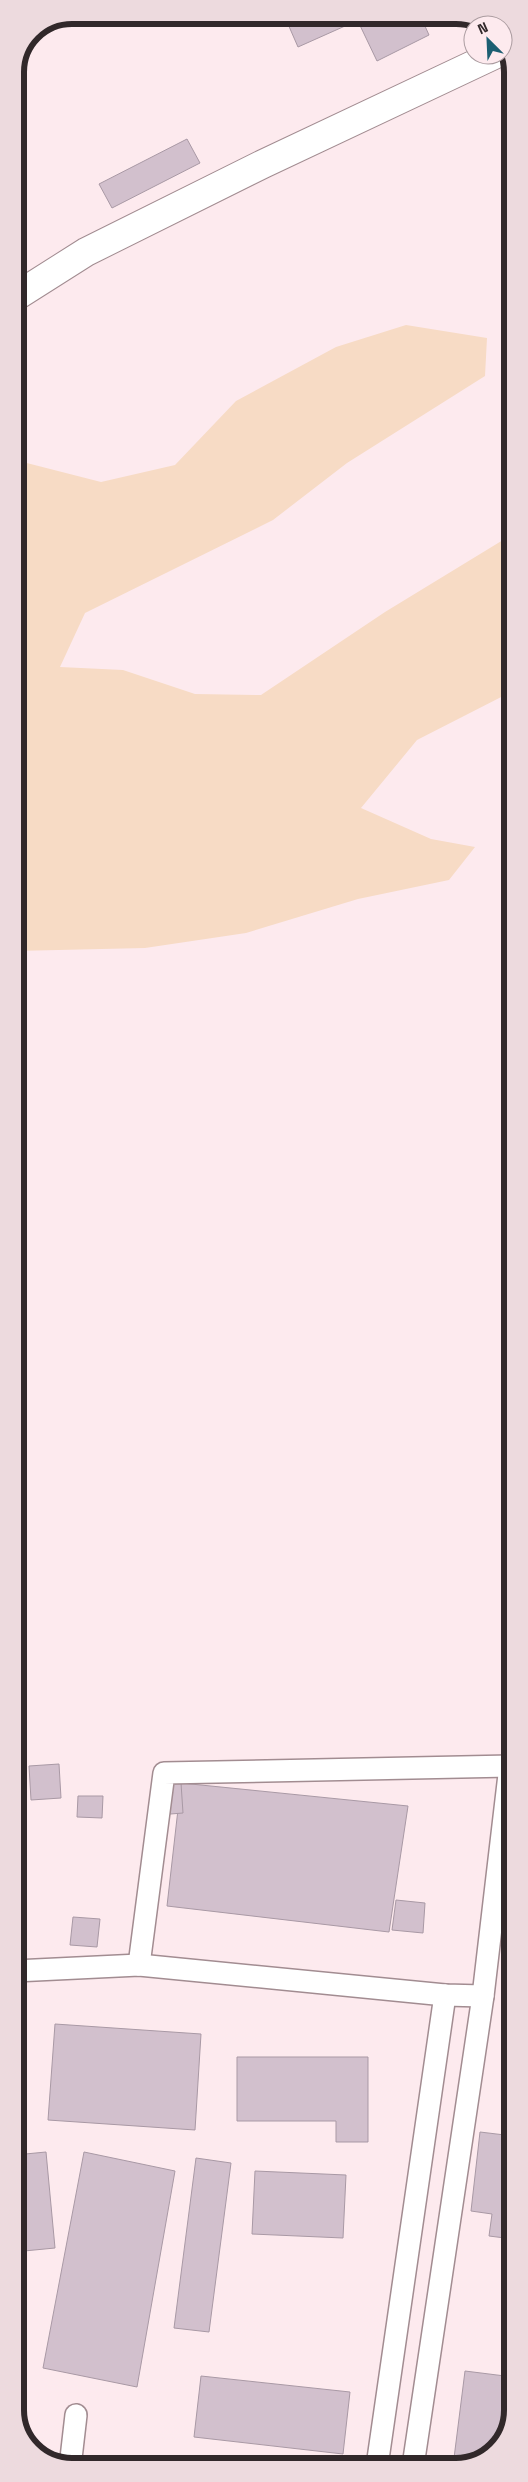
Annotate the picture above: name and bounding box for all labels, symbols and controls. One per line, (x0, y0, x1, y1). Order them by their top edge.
north arrow (463, 15, 513, 65)
text: N (475, 18, 491, 38)

